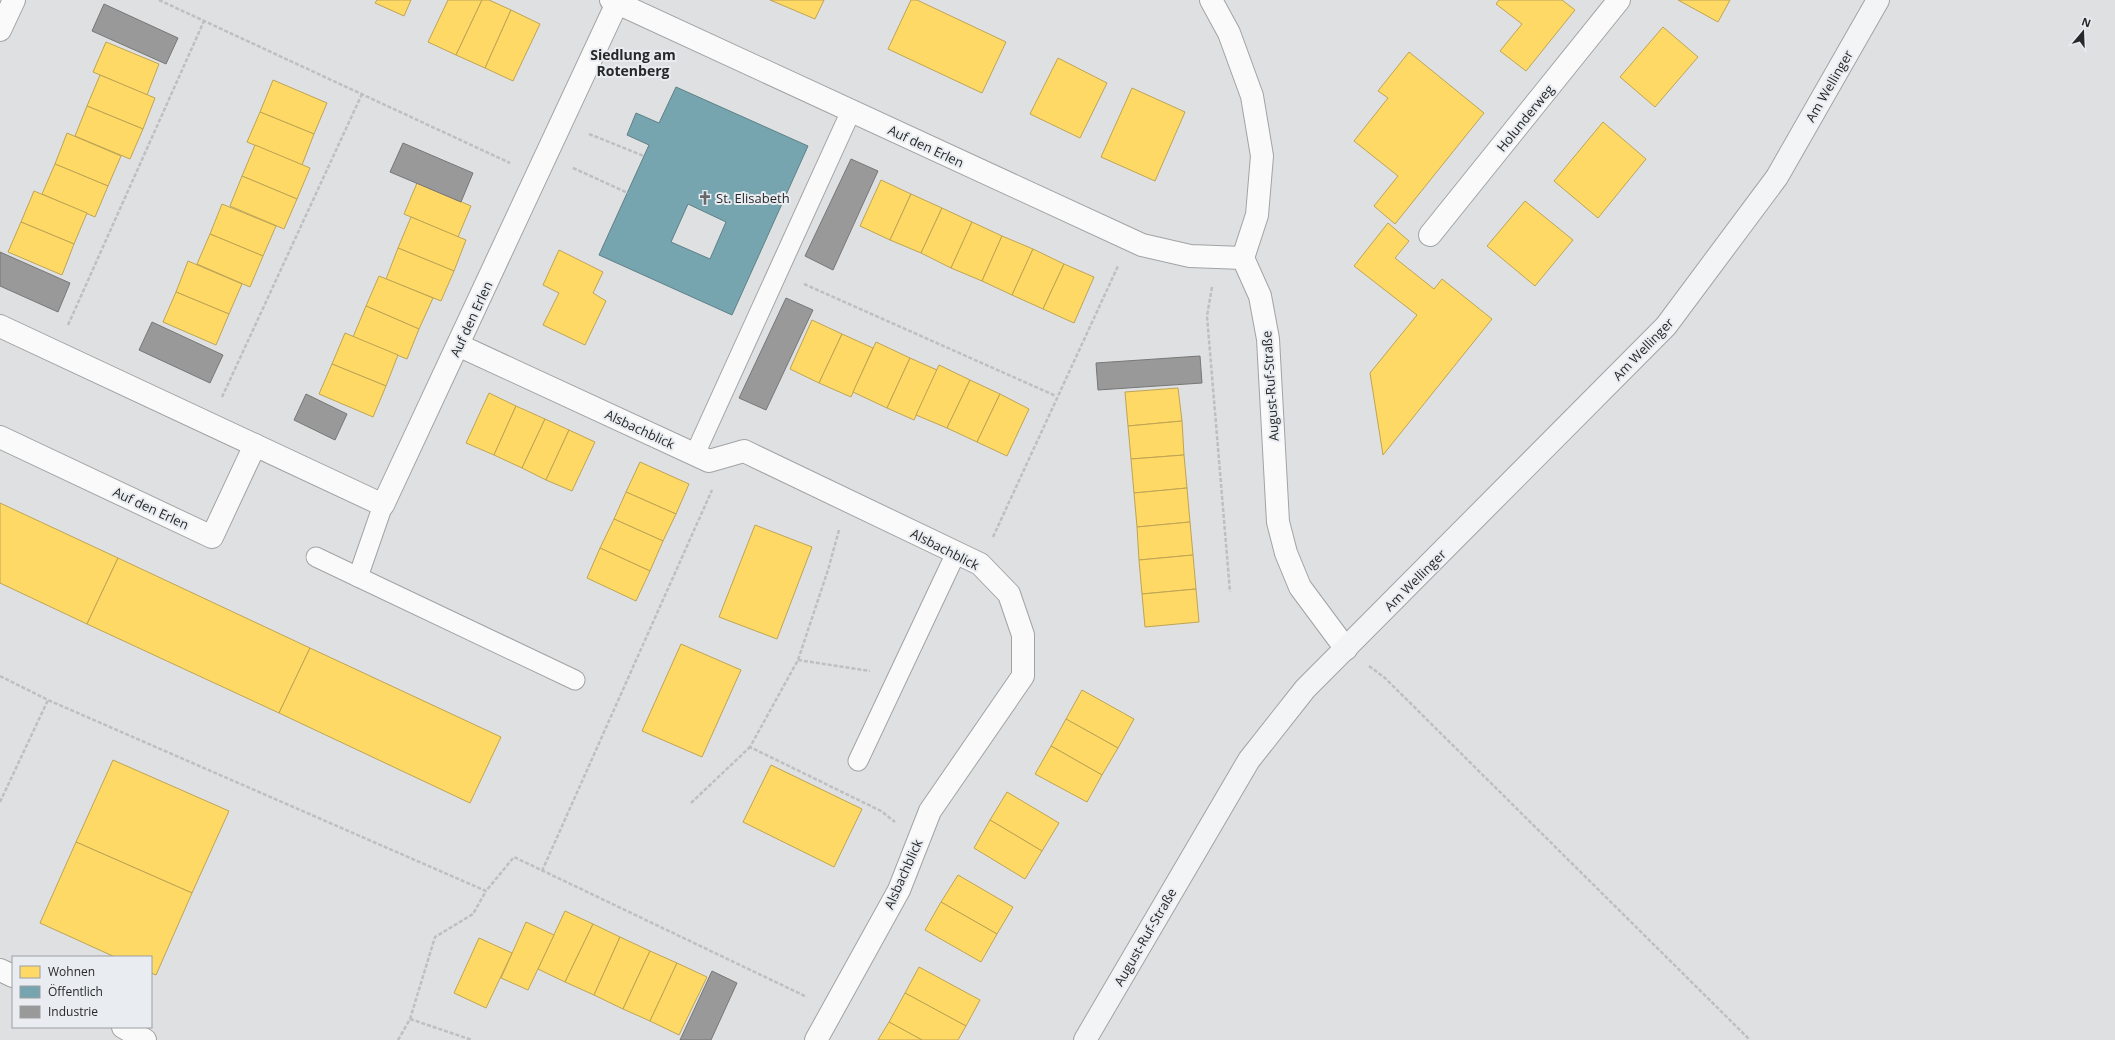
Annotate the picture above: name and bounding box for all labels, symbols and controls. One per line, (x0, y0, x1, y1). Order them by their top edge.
north arrow (2063, 12, 2103, 52)
text: N (2080, 14, 2093, 31)
district label: Siedlung am Rotenberg (590, 45, 676, 80)
street label: Am Wellinger (1801, 46, 1857, 125)
street label: Holunderweg (1492, 81, 1558, 155)
street label: Auf den Erlen (885, 121, 967, 171)
place label: St. Elisabeth (716, 189, 790, 207)
church icon: St. Elisabeth (697, 190, 713, 206)
street label: Auf den Erlen (446, 278, 496, 360)
street label: Am Wellinger (1609, 313, 1678, 384)
street label: August-Ruf-Straße (1257, 330, 1283, 442)
street label: Alsbachblick (602, 405, 678, 453)
street label: Auf den Erlen (110, 483, 192, 533)
street label: Alsbachblick (908, 524, 982, 574)
street label: Am Wellinger (1380, 545, 1450, 615)
street label: Alsbachblick (880, 836, 926, 912)
street label: August-Ruf-Straße (1110, 885, 1180, 989)
legend (12, 956, 152, 1028)
text: Wohnen (48, 963, 95, 980)
text: Öffentlich (48, 983, 103, 1000)
text: Industrie (48, 1003, 98, 1020)

